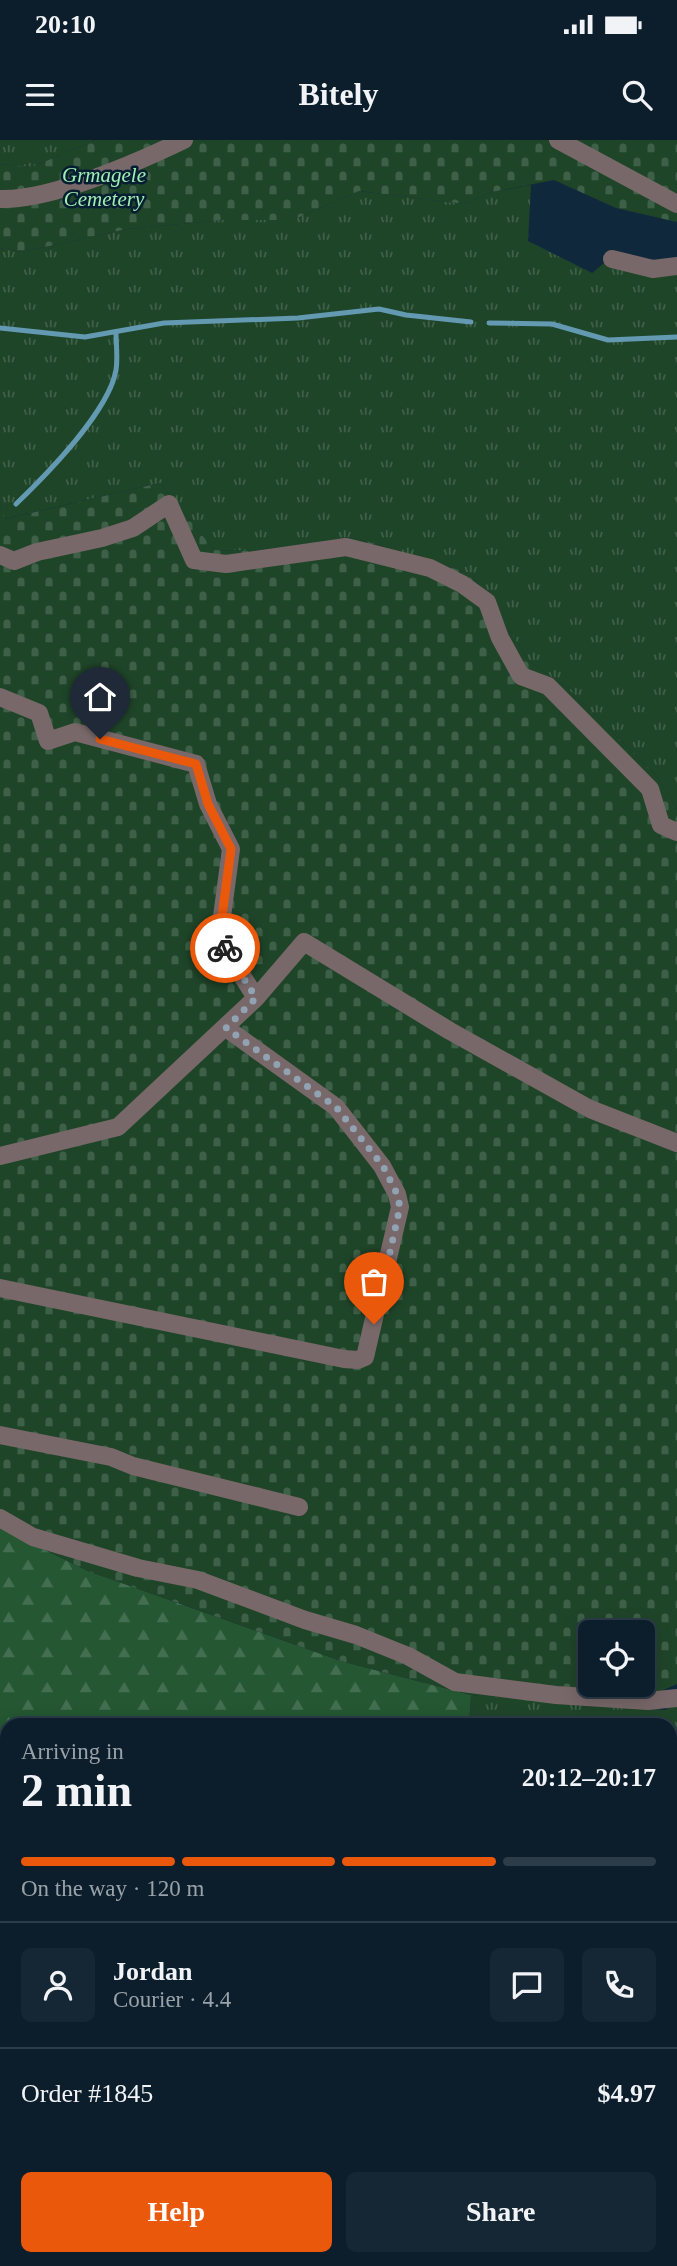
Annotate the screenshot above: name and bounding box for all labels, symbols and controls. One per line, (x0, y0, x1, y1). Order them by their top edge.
text: 20:10 (35, 10, 96, 39)
icon: menu (21, 76, 59, 114)
text: Bitely (299, 76, 378, 112)
icon: search (618, 76, 656, 114)
park label: Grmagele Cemetery (62, 163, 146, 211)
pin (70, 667, 130, 739)
icon: home (81, 678, 119, 716)
courier (190, 913, 260, 983)
icon: bike (206, 929, 244, 967)
pin (344, 1252, 404, 1324)
icon: bag (355, 1263, 393, 1301)
map controls (578, 1620, 655, 1697)
button: locate (578, 1620, 655, 1697)
text: Arriving in (21, 1739, 124, 1764)
text: 20:12–20:17 (522, 1763, 656, 1792)
text: 2 min (21, 1765, 132, 1816)
text: On the way · 120 m (21, 1876, 204, 1901)
button: person (21, 1948, 95, 2022)
button: chat (490, 1948, 564, 2022)
button: phone (582, 1948, 656, 2022)
text: Jordan (113, 1957, 192, 1986)
text: Courier · 4.4 (113, 1987, 231, 2012)
text: Order #1845 (21, 2079, 153, 2108)
text: $4.97 (598, 2079, 656, 2108)
button: Help (21, 2172, 332, 2252)
button: Share (346, 2172, 656, 2252)

